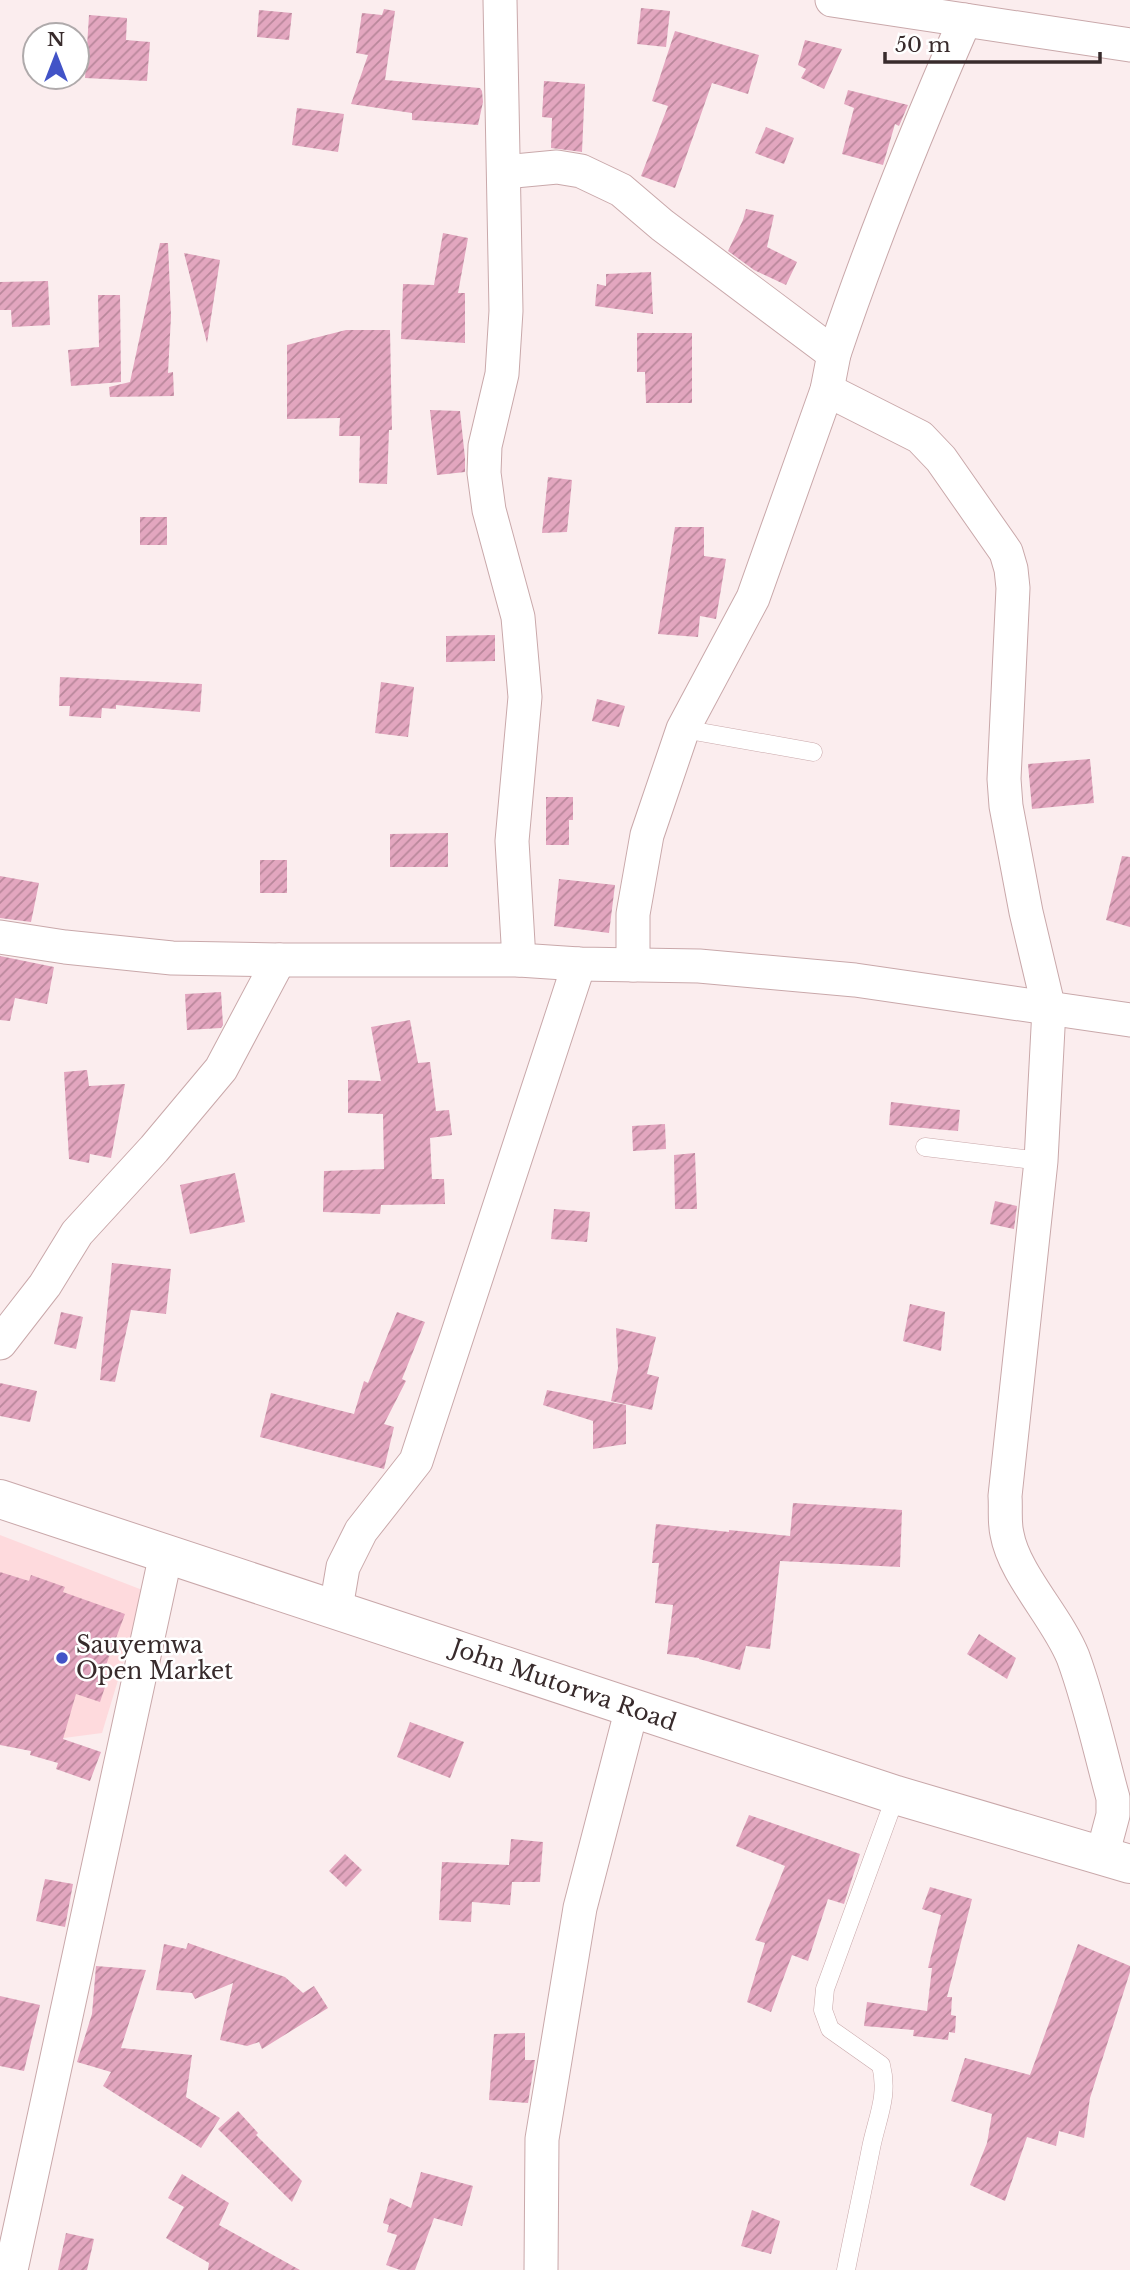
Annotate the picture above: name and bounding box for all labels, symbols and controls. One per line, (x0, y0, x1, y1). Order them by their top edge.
north arrow (21, 21, 91, 91)
scale bar (885, 21, 1100, 65)
text: N (47, 28, 65, 51)
text: 50 m (895, 32, 951, 58)
place label: Sauyemwa Open Market (76, 1631, 233, 1685)
street label: John Mutorwa Road (445, 1632, 680, 1737)
marker: Sauyemwa Open Market (54, 1650, 70, 1666)

